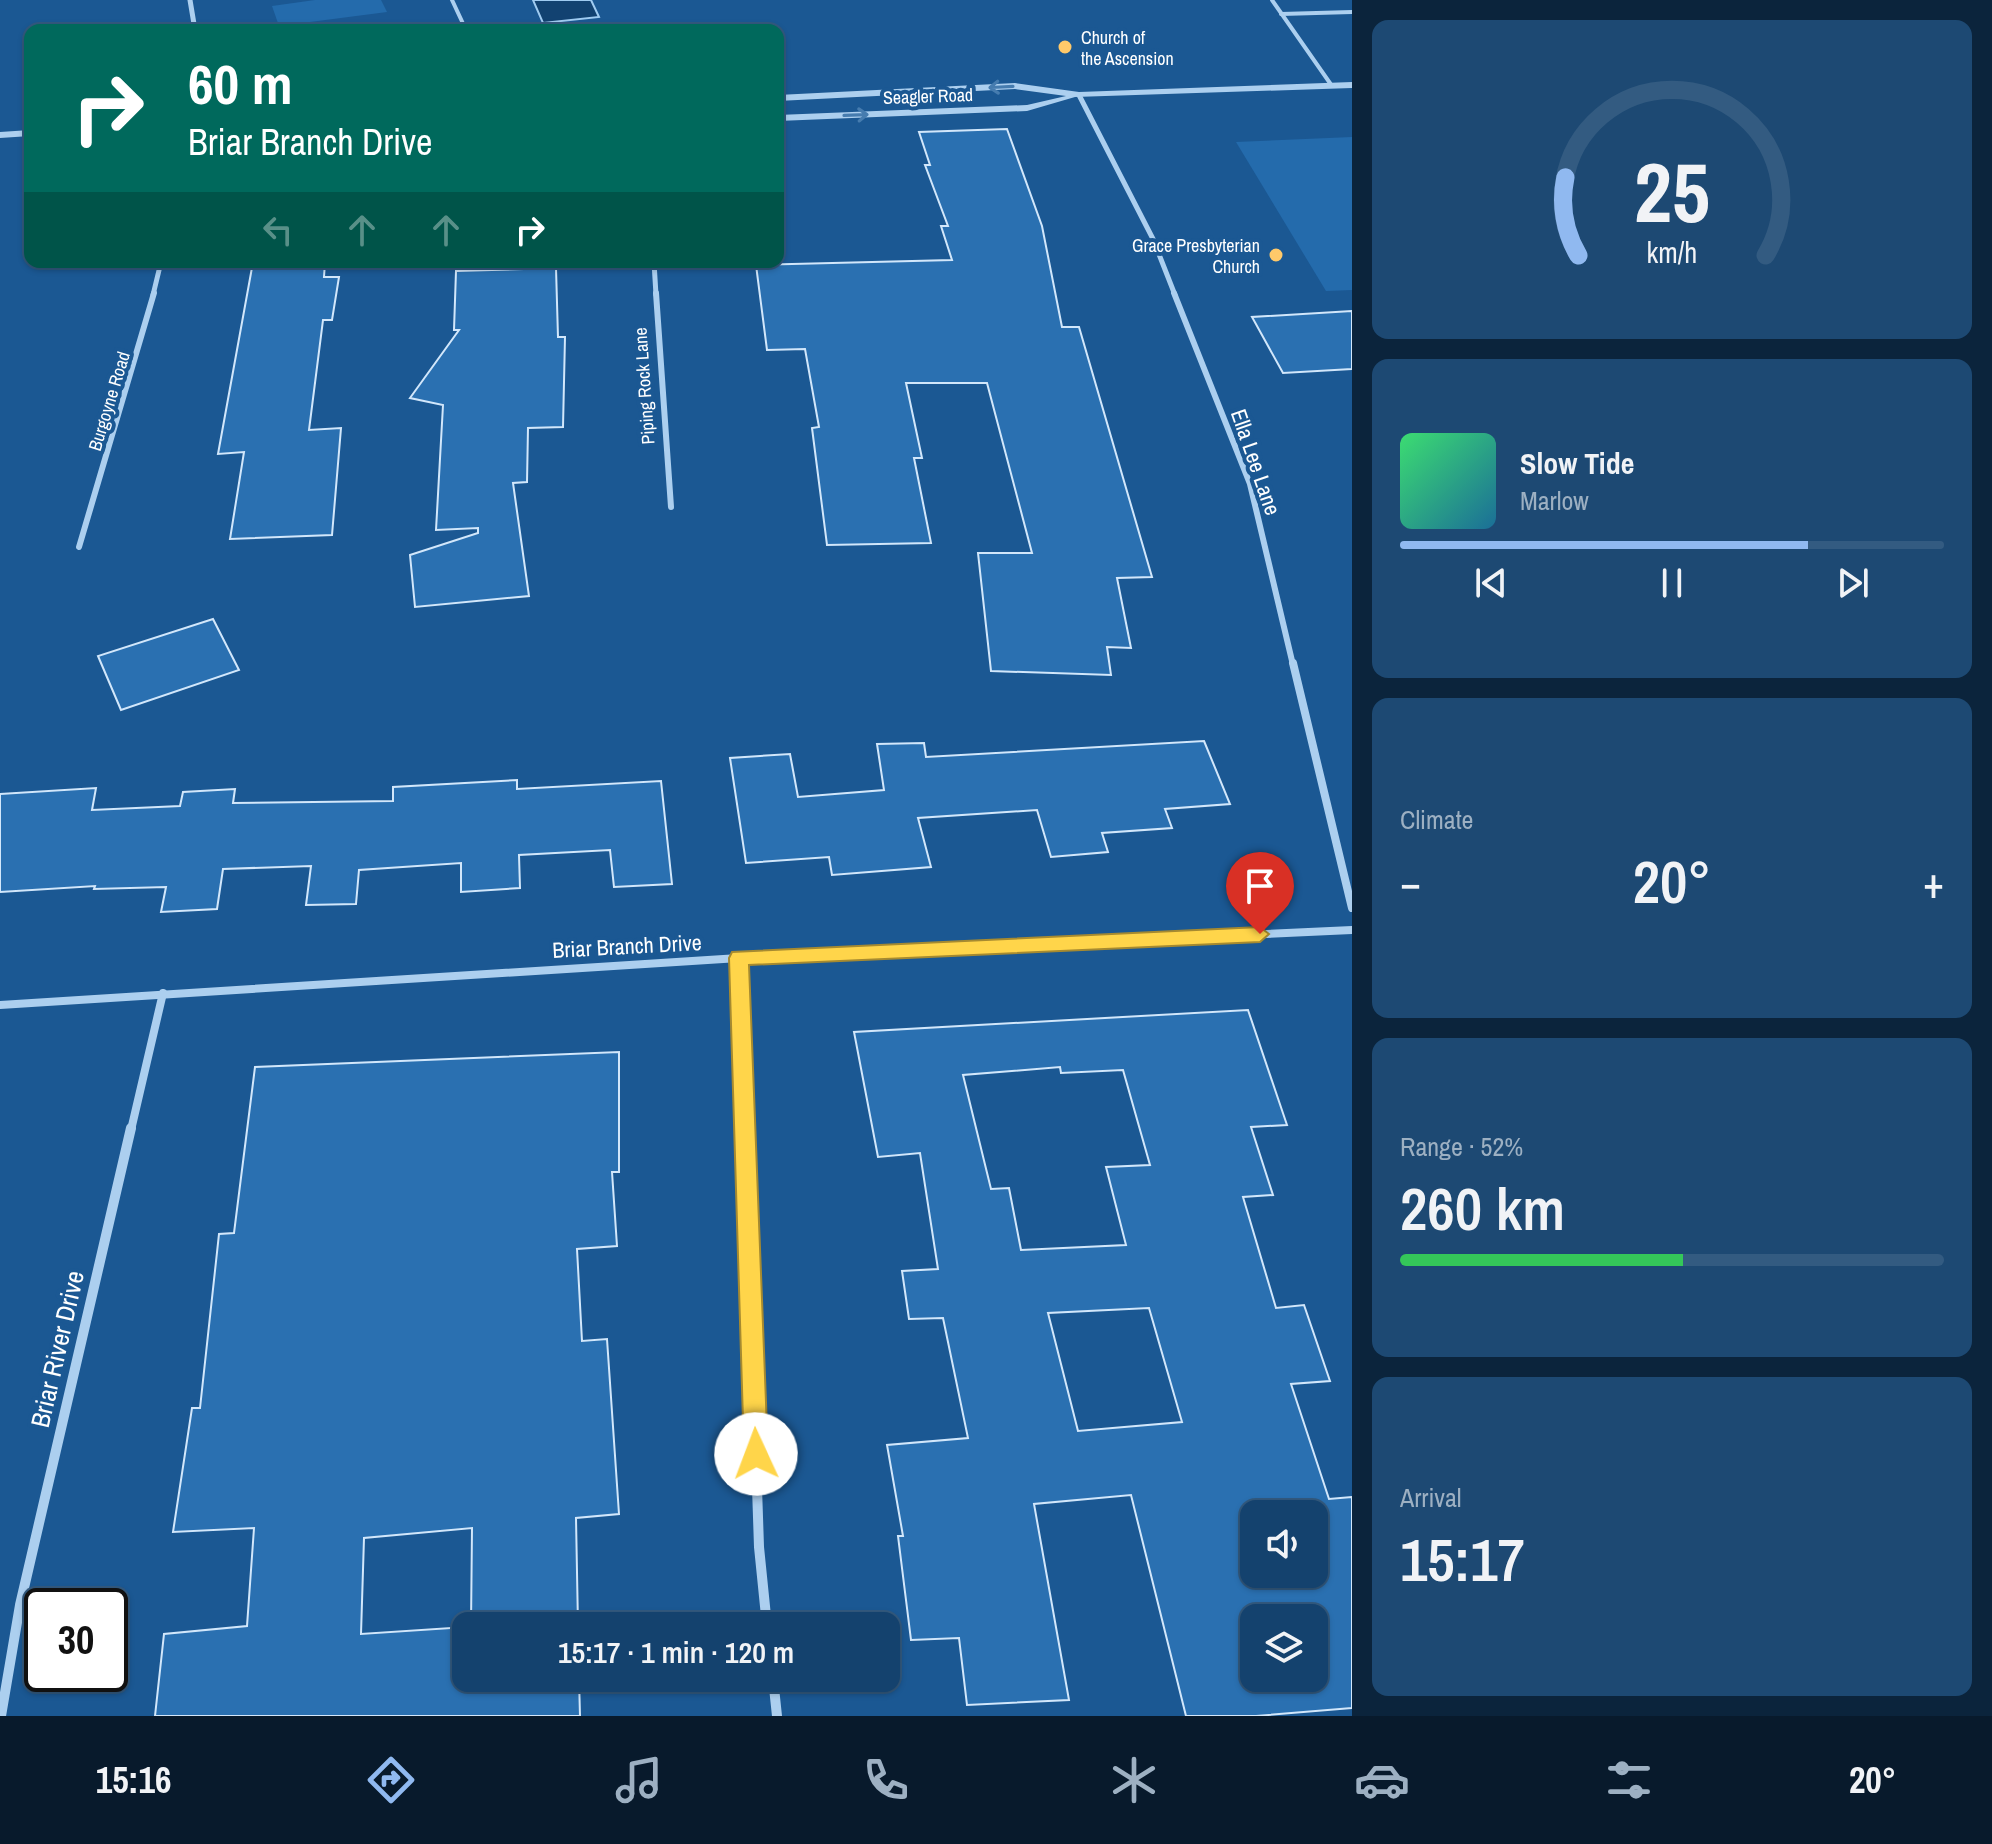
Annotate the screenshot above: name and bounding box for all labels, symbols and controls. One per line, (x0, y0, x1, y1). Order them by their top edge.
place label: Church of the Ascension (1081, 25, 1174, 71)
marker: Church of the Ascension (1056, 38, 1074, 56)
text: 60 m (188, 46, 293, 121)
icon: right (56, 56, 160, 160)
one-way arrow (988, 80, 1015, 95)
street label: Seagler Road (882, 82, 974, 110)
one-way arrow (842, 107, 869, 122)
text: Briar Branch Drive (188, 118, 432, 166)
text: 25 (1634, 135, 1710, 247)
icon: left (256, 208, 300, 252)
icon: ahead (340, 208, 384, 252)
icon: ahead (424, 208, 468, 252)
icon: right (508, 208, 552, 252)
place label: Grace Presbyterian Church (1132, 233, 1260, 279)
text: km/h (1647, 233, 1697, 272)
marker: Grace Presbyterian Church (1267, 246, 1285, 264)
street label: Piping Rock Lane (627, 327, 661, 445)
street label: Burgoyne Road (82, 348, 136, 454)
street label: Ella Lee Lane (1224, 405, 1288, 519)
text: Slow Tide (1520, 443, 1634, 483)
text: Marlow (1520, 483, 1589, 518)
icon: previous (1469, 561, 1513, 605)
icon: pause (1650, 561, 1694, 605)
icon: next (1831, 561, 1875, 605)
text: Climate (1400, 802, 1473, 837)
text: 20° (1633, 841, 1711, 922)
pin (1226, 852, 1294, 934)
text: − (1400, 852, 1421, 912)
text: + (1923, 852, 1944, 912)
icon: arrive (1238, 864, 1282, 908)
street label: Briar Branch Drive (552, 927, 702, 965)
text: Range · 52% (1400, 1129, 1523, 1164)
text: 260 km (1400, 1168, 1565, 1249)
street label: Briar River Drive (22, 1267, 92, 1431)
position arrow (714, 1412, 798, 1496)
text: Arrival (1400, 1480, 1462, 1515)
map controls (1240, 1500, 1328, 1692)
button: sound (1240, 1500, 1328, 1588)
text: 15:17 (1400, 1519, 1525, 1600)
speed limit sign: 30 (24, 1588, 128, 1692)
button: layers (1240, 1604, 1328, 1692)
text: 15:17 · 1 min · 120 m (558, 1632, 794, 1672)
icon: directions (363, 1752, 419, 1808)
icon: music (611, 1752, 667, 1808)
icon: phone (858, 1752, 914, 1808)
icon: climate (1106, 1752, 1162, 1808)
icon: car (1354, 1752, 1410, 1808)
icon: filters (1601, 1752, 1657, 1808)
text: 15:16 (96, 1756, 171, 1804)
text: 20° (1849, 1756, 1896, 1804)

